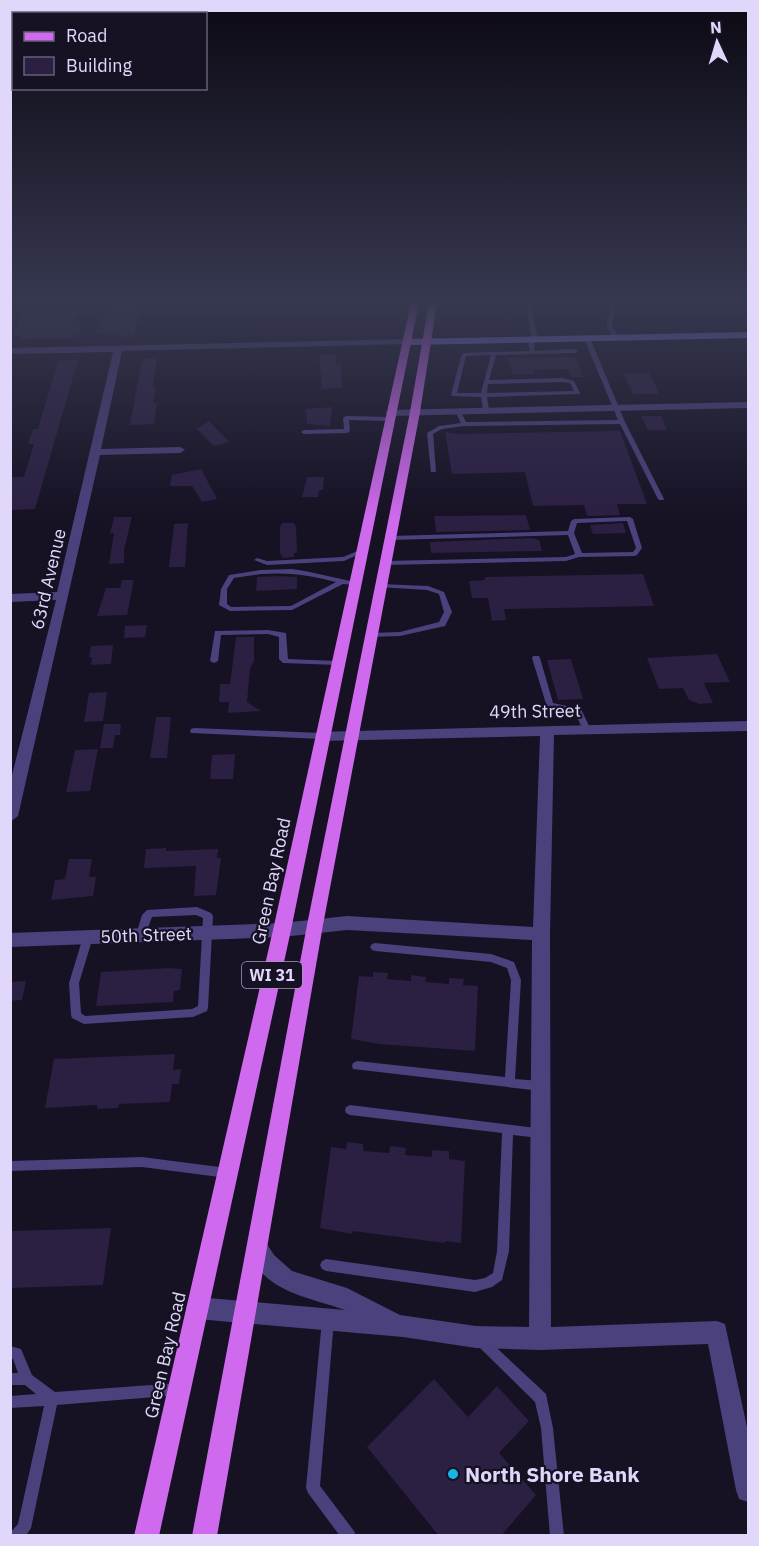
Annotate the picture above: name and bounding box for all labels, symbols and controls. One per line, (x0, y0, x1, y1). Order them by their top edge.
legend (12, 12, 207, 90)
north arrow (687, 12, 747, 72)
text: N (709, 17, 722, 37)
text: Road (66, 24, 107, 47)
text: Building (66, 54, 133, 77)
street label: 63rd Avenue (25, 526, 71, 632)
street label: 49th Street (489, 699, 581, 723)
street label: Green Bay Road (246, 815, 296, 947)
street label: 50th Street (100, 922, 192, 948)
road number: WI 31 (242, 962, 302, 988)
street label: Green Bay Road (139, 1289, 191, 1421)
place label: North Shore Bank (465, 1460, 640, 1488)
marker: North Shore Bank (446, 1467, 460, 1481)

